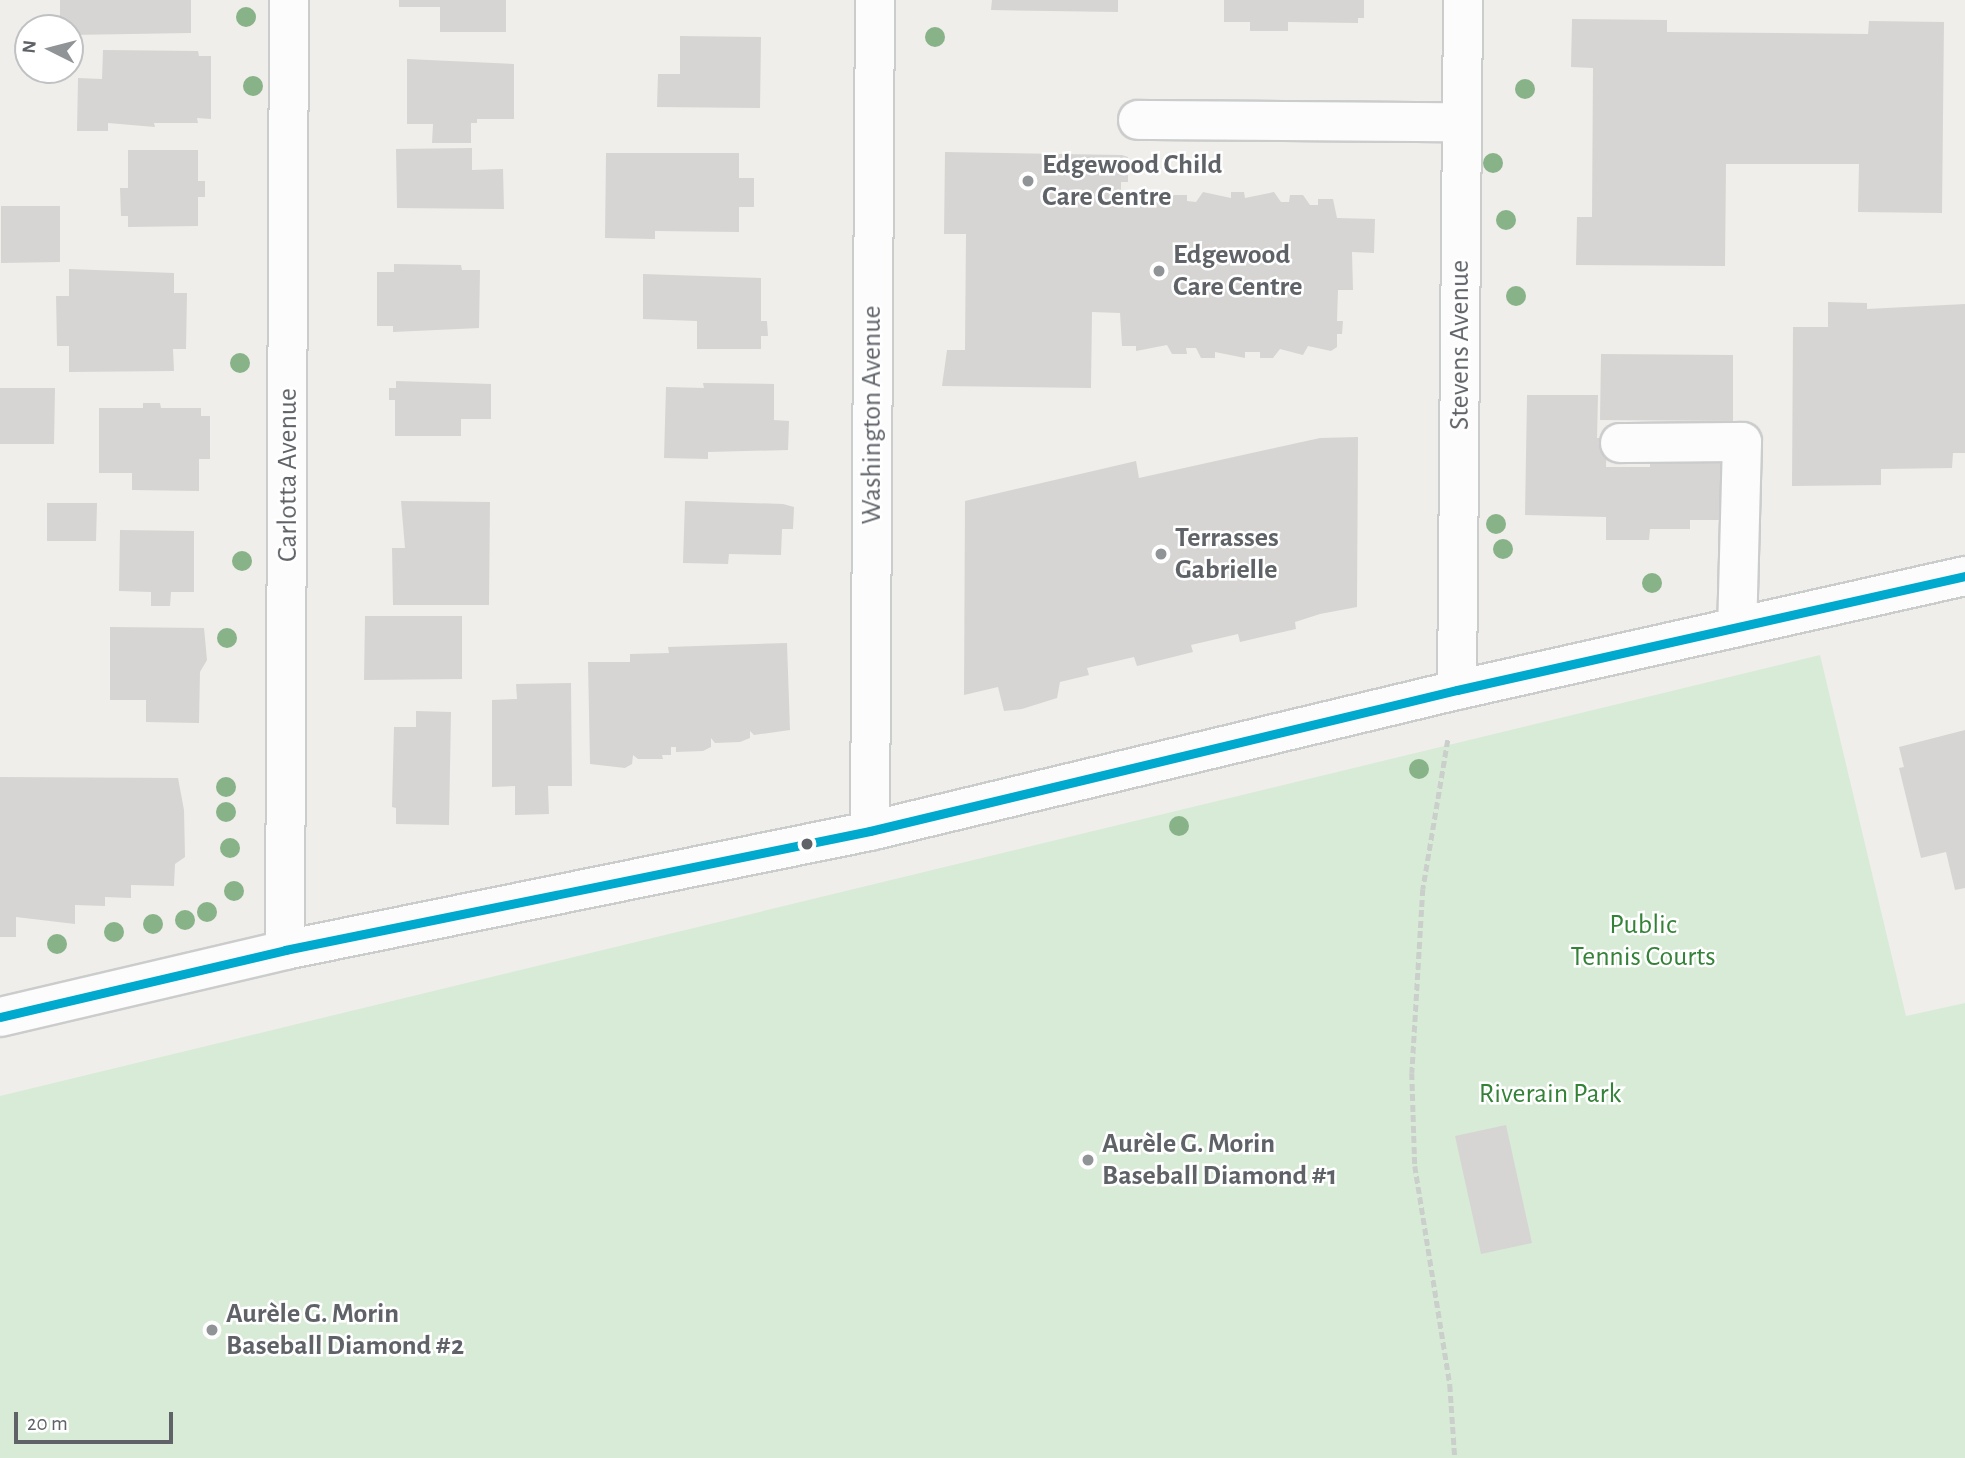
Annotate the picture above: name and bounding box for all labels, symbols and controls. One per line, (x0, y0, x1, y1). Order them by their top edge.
north arrow (14, 14, 84, 84)
text: N (19, 39, 40, 55)
place label: Edgewood Child Care Centre (1042, 148, 1222, 214)
marker: Edgewood Child Care Centre (1020, 173, 1036, 189)
place label: Edgewood Care Centre (1173, 238, 1302, 304)
street label: Stevens Avenue (1443, 260, 1477, 430)
marker: Edgewood Care Centre (1151, 263, 1167, 279)
street label: Washington Avenue (855, 306, 889, 524)
street label: Carlotta Avenue (271, 388, 305, 562)
place label: Terrasses Gabrielle (1175, 521, 1279, 587)
marker: Terrasses Gabrielle (1153, 546, 1169, 562)
unlabelled marker (800, 837, 814, 851)
park label: Public Tennis Courts (1570, 908, 1716, 974)
park label: Riverain Park (1479, 1077, 1621, 1111)
place label: Aurèle G. Morin Baseball Diamond #1 (1102, 1127, 1337, 1193)
marker: Aurèle G. Morin Baseball Diamond #1 (1080, 1152, 1096, 1168)
place label: Aurèle G. Morin Baseball Diamond #2 (226, 1297, 464, 1363)
marker: Aurèle G. Morin Baseball Diamond #2 (204, 1322, 220, 1338)
scale bar (18, 1398, 177, 1442)
text: 20 m (27, 1413, 68, 1434)

